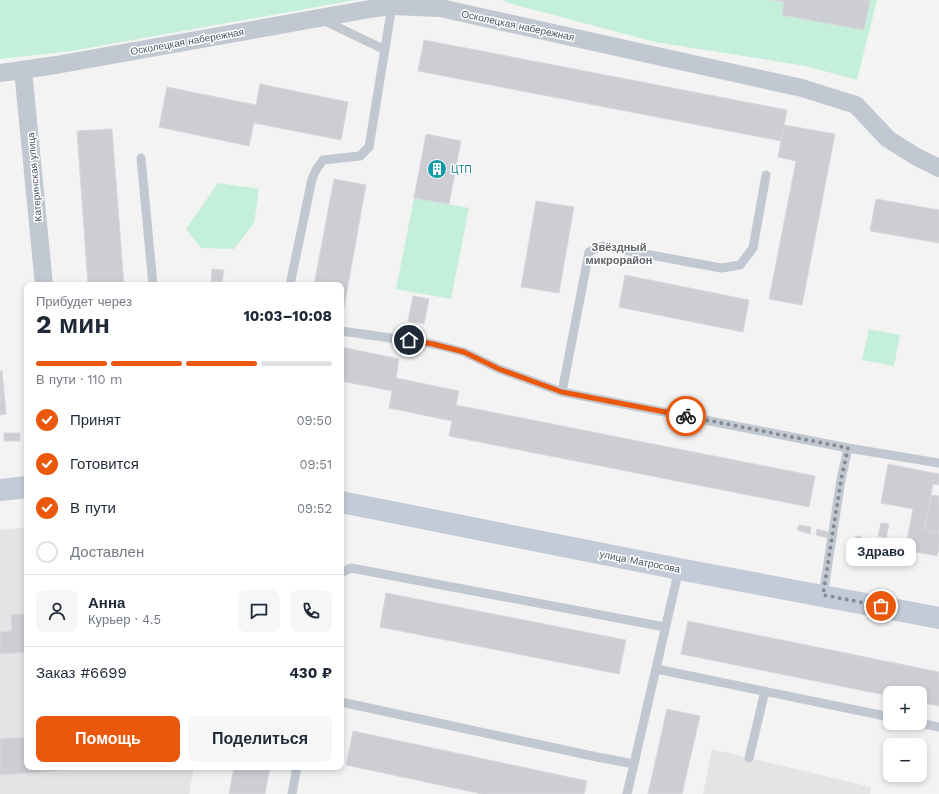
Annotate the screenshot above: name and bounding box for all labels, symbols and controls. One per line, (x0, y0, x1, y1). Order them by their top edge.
street label: Осколецкая набережная (460, 8, 575, 43)
street label: Осколецкая набережная (129, 26, 245, 57)
street label: Катеринская улица (25, 132, 44, 222)
building icon: ЦТП (426, 158, 448, 180)
place label: ЦТП (451, 164, 472, 175)
district label: Звёздный микрорайон (586, 241, 652, 267)
text: Прибудет через (36, 294, 132, 309)
text: 10:03–10:08 (243, 307, 332, 325)
text: 2 мин (36, 309, 110, 339)
pin (392, 323, 426, 357)
icon: home (398, 329, 420, 351)
text: В пути · 110 m (36, 372, 122, 387)
courier (666, 396, 706, 436)
icon: bike (675, 405, 697, 427)
icon: check (36, 409, 58, 431)
text: Принят (70, 411, 121, 429)
text: 09:50 (296, 413, 332, 428)
icon: check (36, 453, 58, 475)
text: Готовится (70, 455, 139, 473)
text: 09:51 (299, 457, 332, 472)
icon: check (36, 497, 58, 519)
text: В пути (70, 499, 116, 517)
text: 09:52 (297, 501, 332, 516)
callout: Здраво (846, 538, 916, 566)
text: Доставлен (70, 543, 144, 561)
text: Здраво (857, 544, 905, 559)
street label: улица Матросова (599, 548, 682, 575)
pin (864, 589, 898, 623)
button: person (36, 590, 78, 632)
button: chat (238, 590, 280, 632)
button: phone (290, 590, 332, 632)
text: Анна (88, 594, 125, 612)
icon: bag (870, 595, 892, 617)
text: Курьер · 4.5 (88, 612, 161, 627)
text: Заказ #6699 (36, 664, 127, 682)
text: 430 ₽ (289, 664, 332, 682)
map controls (883, 686, 927, 782)
button: + (883, 686, 927, 730)
button: Помощь (36, 716, 180, 762)
button: Поделиться (188, 716, 332, 762)
button: − (883, 738, 927, 782)

